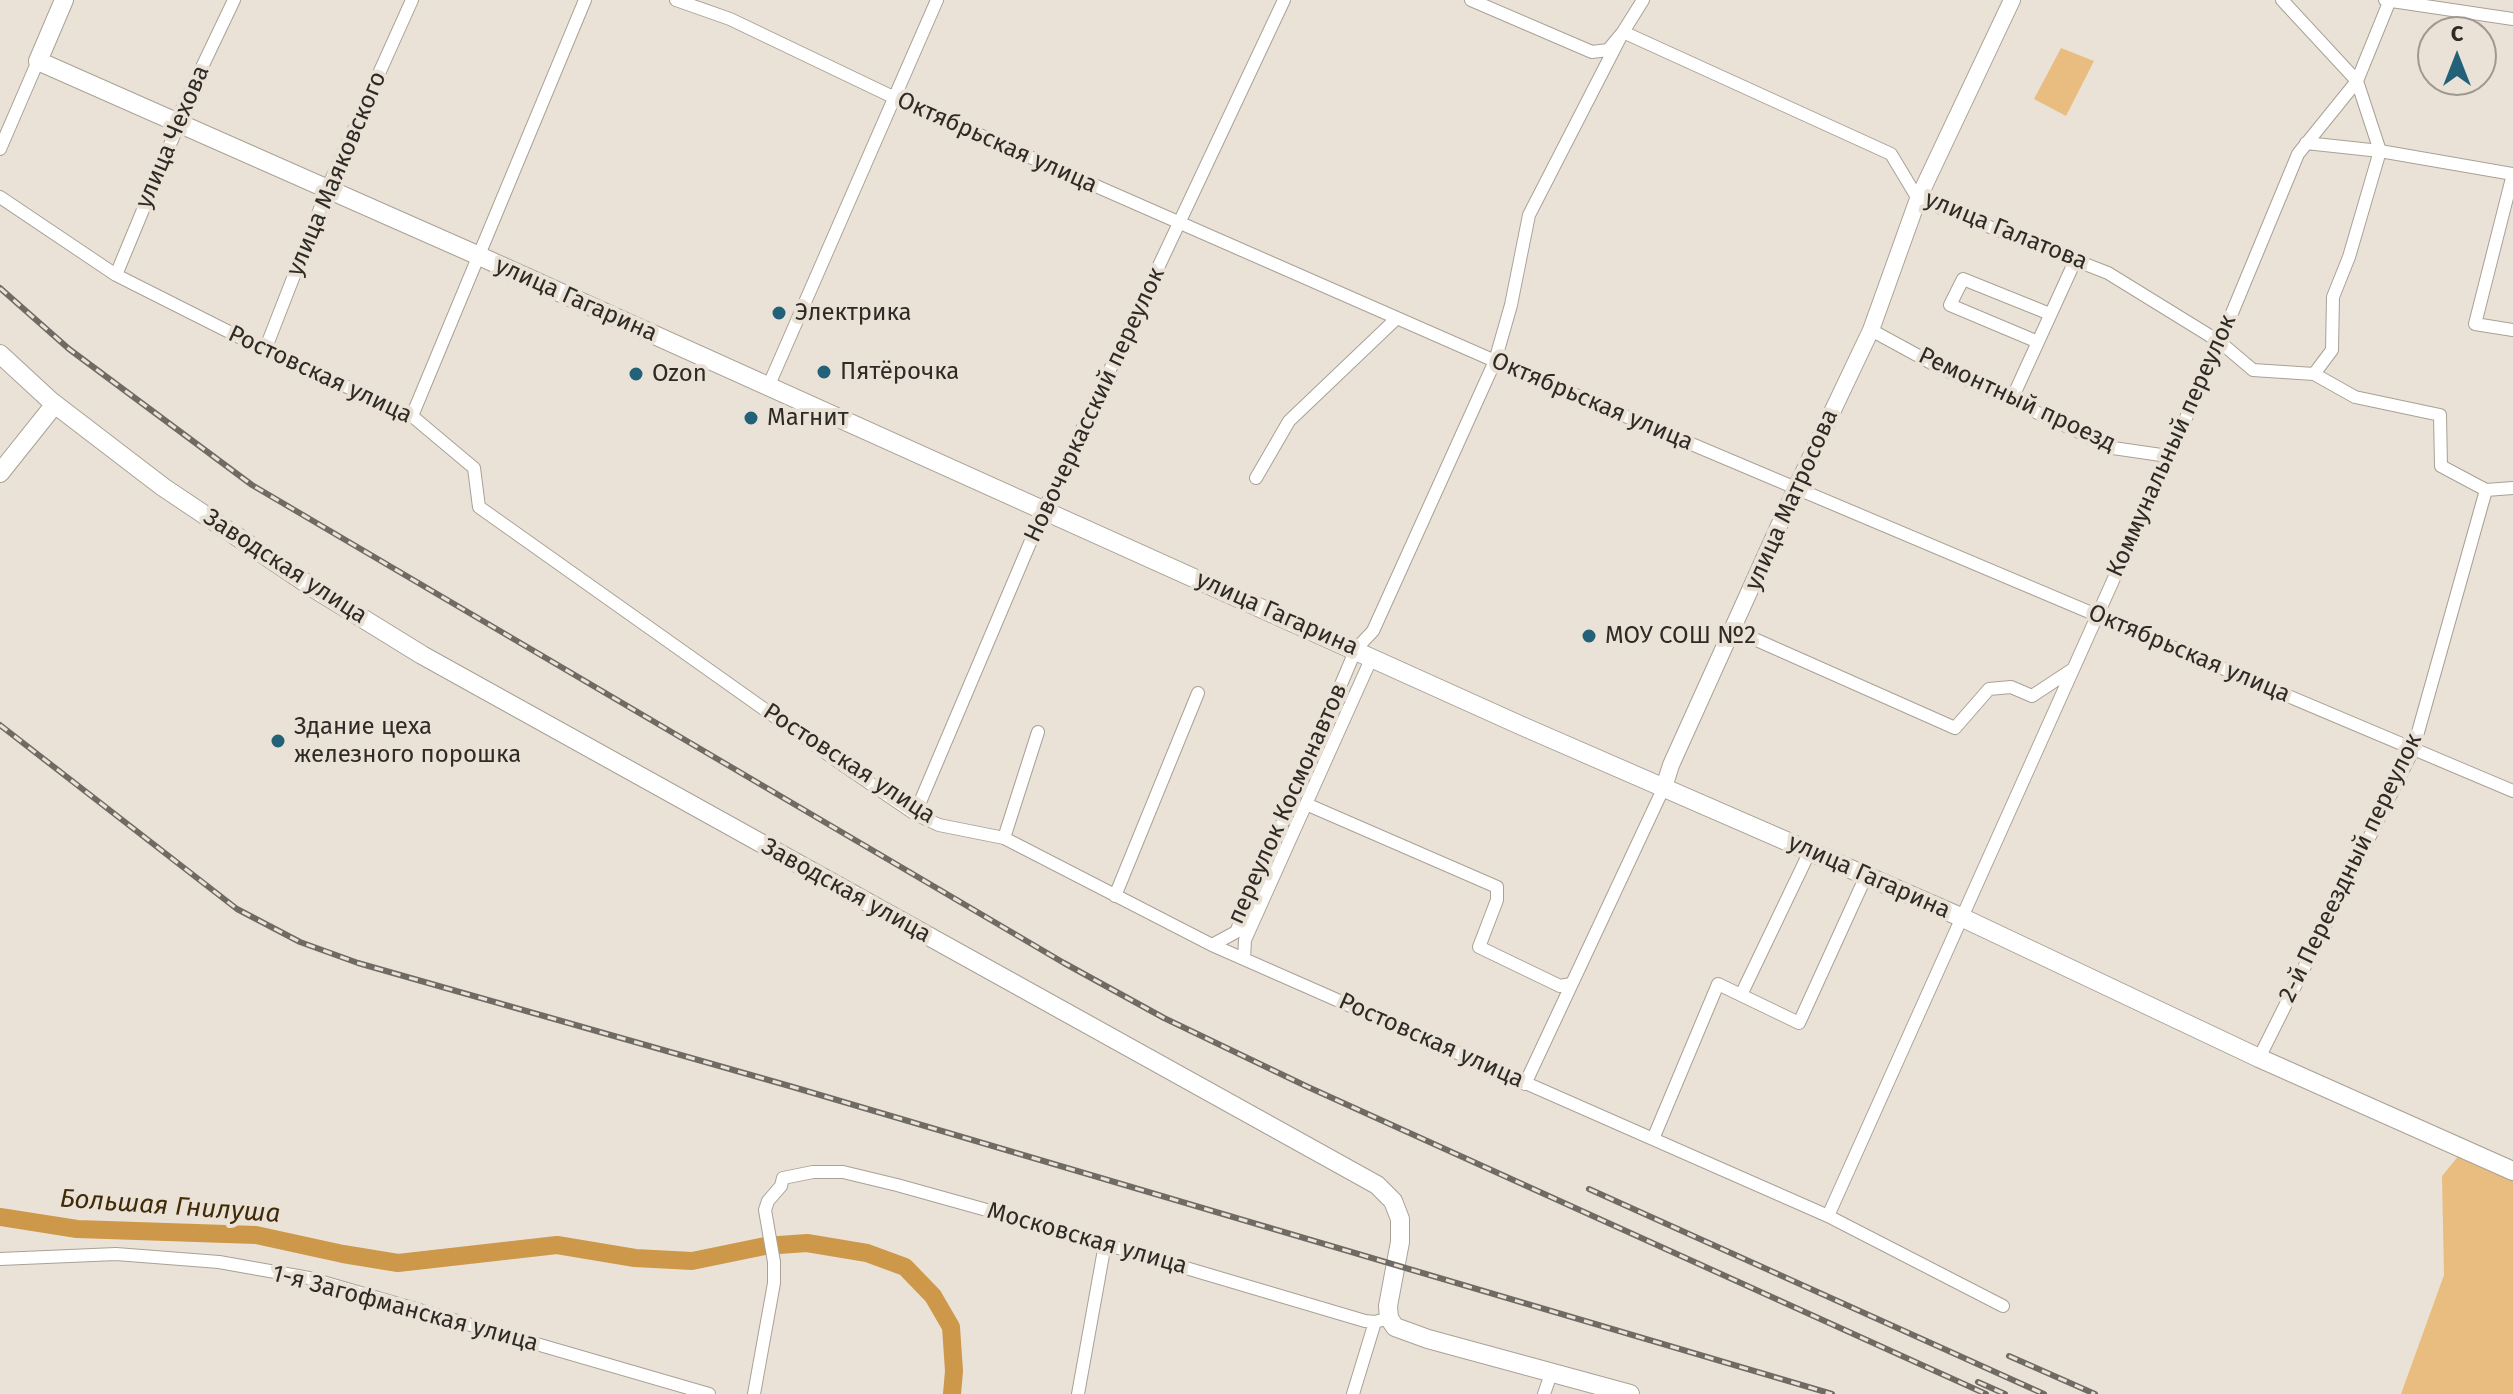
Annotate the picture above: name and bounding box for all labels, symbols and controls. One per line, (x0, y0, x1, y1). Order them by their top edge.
north arrow (2417, 16, 2497, 96)
text: С (2451, 20, 2463, 47)
street label: улица Чехова (130, 61, 216, 213)
street label: улица Маяковского (281, 67, 393, 281)
street label: Октябрьская улица (892, 86, 1102, 200)
street label: улица Галатова (1920, 185, 2092, 277)
street label: улица Гагарина (490, 251, 662, 349)
street label: Новочеркасский переулок (1019, 263, 1171, 547)
place label: Электрика (795, 299, 912, 327)
marker: Электрика (770, 304, 788, 322)
street label: Коммунальный переулок (2101, 310, 2243, 582)
street label: Ростовская улица (224, 320, 416, 430)
street label: Ремонтный проезд (1914, 342, 2120, 458)
street label: Октябрьская улица (1487, 346, 1697, 458)
place label: Пятёрочка (840, 358, 959, 386)
place label: Ozon (652, 360, 707, 388)
marker: Пятёрочка (815, 363, 833, 381)
marker: Ozon (627, 365, 645, 383)
place label: Магнит (767, 404, 848, 432)
street label: улица Матросова (1739, 405, 1845, 595)
marker: Магнит (742, 409, 760, 427)
street label: Заводская улица (198, 503, 372, 631)
street label: улица Гагарина (1191, 565, 1363, 663)
street label: Октябрьская улица (2084, 598, 2294, 710)
place label: МОУ СОШ №2 (1605, 622, 1756, 650)
marker: МОУ СОШ №2 (1580, 627, 1598, 645)
street label: переулок Космонавтов (1222, 679, 1354, 929)
street label: Ростовская улица (758, 698, 940, 830)
place label: Здание цеха железного порошка (294, 713, 521, 769)
street label: 2-й Переездный переулок (2273, 729, 2429, 1007)
marker: Здание цеха железного порошка (269, 732, 287, 750)
street label: улица Гагарина (1783, 828, 1955, 926)
street label: Заводская улица (756, 833, 936, 949)
street label: Ростовская улица (1334, 987, 1528, 1095)
water label: Большая Гнилуша (59, 1184, 281, 1230)
street label: Московская улица (984, 1197, 1190, 1281)
street label: 1-я Загофманская улица (269, 1260, 541, 1358)

